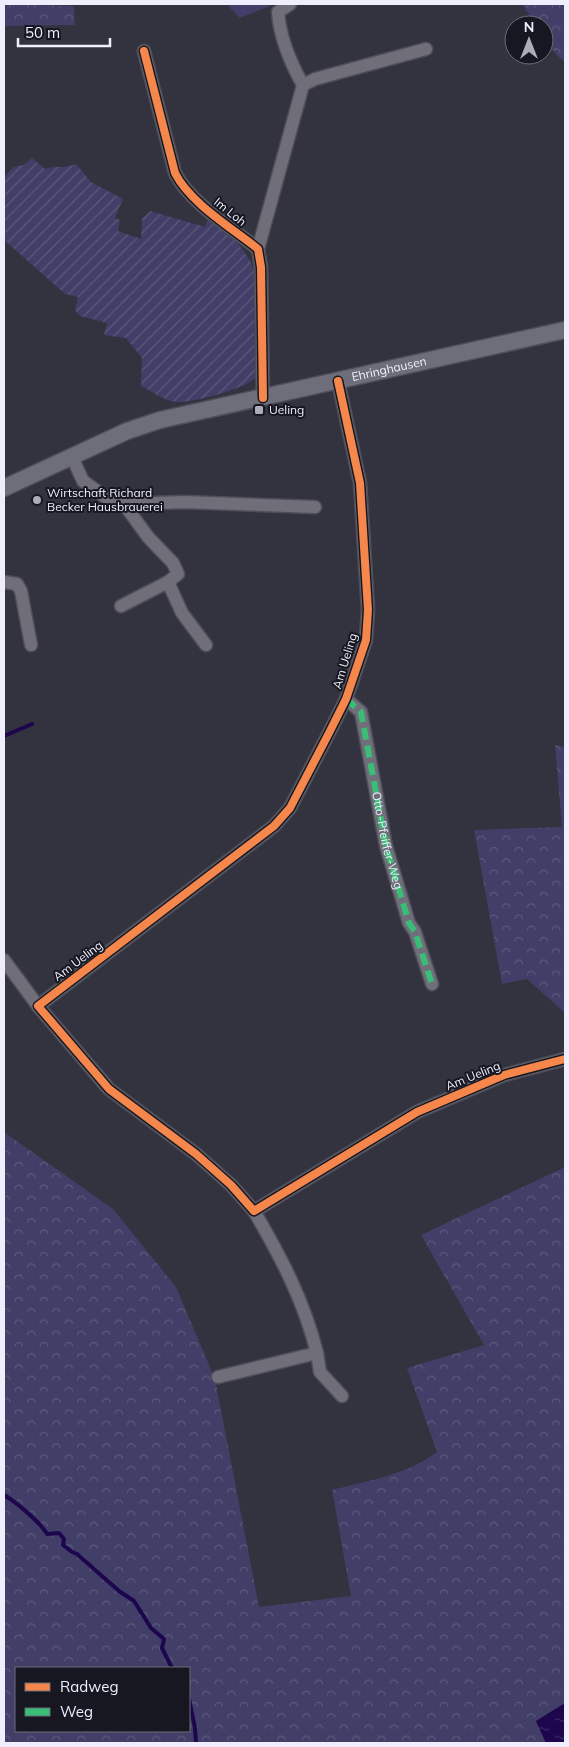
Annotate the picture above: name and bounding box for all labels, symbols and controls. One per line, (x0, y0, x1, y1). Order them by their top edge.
scale bar (18, 15, 110, 47)
north arrow (504, 15, 554, 65)
text: N (524, 18, 534, 36)
text: 50 m (25, 23, 60, 42)
street label: Im Loh (211, 194, 249, 229)
street label: Ehringhausen (350, 353, 428, 384)
place label: Ueling (269, 402, 304, 417)
marker: Ueling (253, 404, 265, 416)
place label: Wirtschaft Richard Becker Hausbrauerei (47, 485, 163, 514)
marker: Wirtschaft Richard Becker Hausbrauerei (31, 494, 43, 506)
street label: Am Ueling (329, 631, 360, 691)
street label: Otto-Pfeiffer-Weg (369, 790, 407, 891)
street label: Am Ueling (50, 937, 105, 984)
street label: Am Ueling (443, 1058, 502, 1093)
legend (15, 1667, 190, 1732)
text: Radweg (60, 1677, 118, 1696)
text: Weg (60, 1702, 93, 1721)

